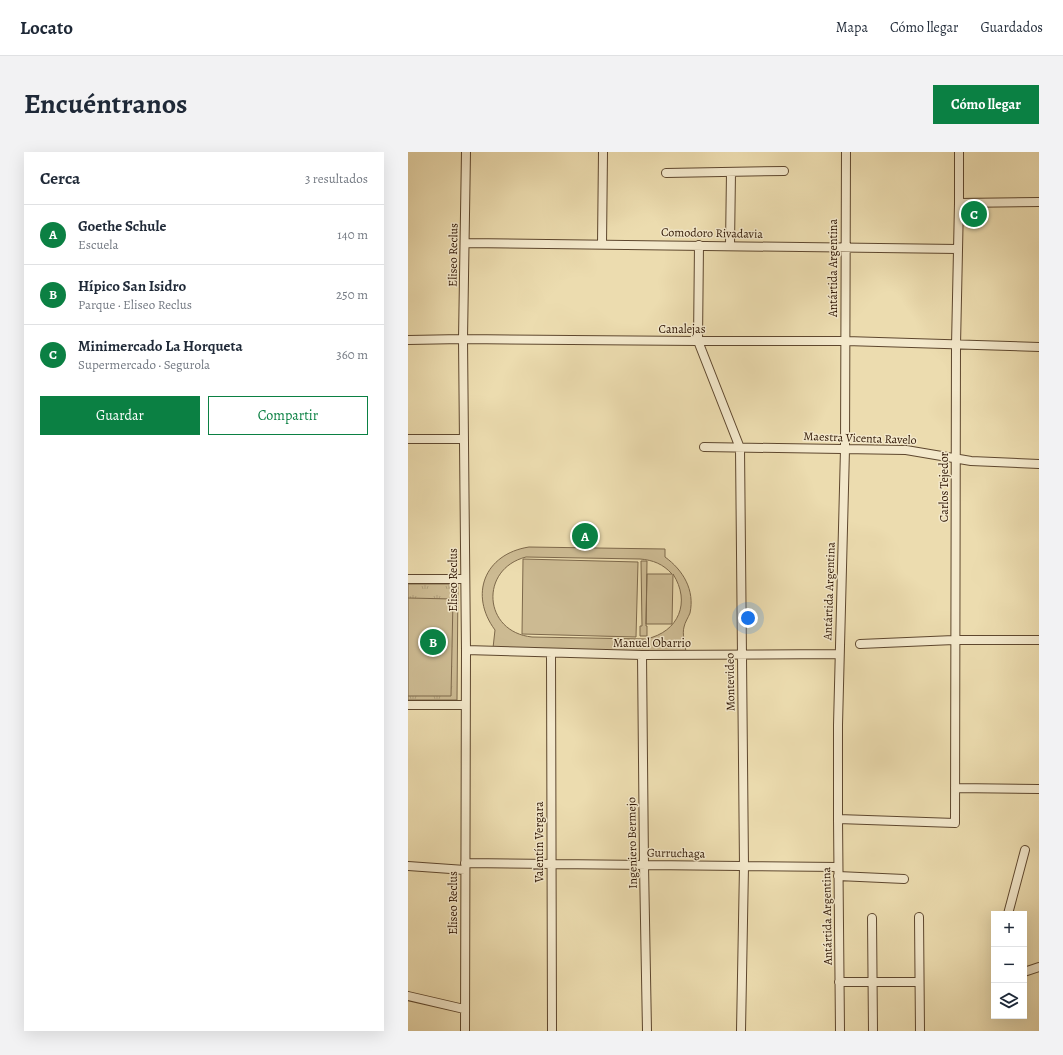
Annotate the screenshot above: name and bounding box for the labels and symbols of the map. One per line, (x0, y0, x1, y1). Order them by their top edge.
pin: C (961, 199, 987, 229)
street label: Antártida Argentina (825, 219, 841, 318)
street label: Eliseo Reclus (444, 223, 462, 287)
street label: Comodoro Rivadavia (661, 224, 763, 242)
street label: Canalejas (659, 321, 706, 337)
street label: Maestra Vicenta Ravelo (803, 428, 917, 448)
street label: Carlos Tejedor (936, 451, 952, 522)
pin: A (572, 521, 598, 551)
street label: Antártida Argentina (819, 541, 839, 641)
street label: Eliseo Reclus (445, 548, 461, 612)
your location (738, 608, 758, 628)
pin: B (420, 627, 446, 657)
street label: Manuel Obarrio (613, 635, 691, 651)
street label: Montevideo (721, 653, 739, 711)
street label: Ingeniero Bermejo (623, 797, 641, 889)
street label: Valentín Vergara (531, 801, 547, 884)
street label: Gurruchaga (647, 844, 706, 862)
street label: Antártida Argentina (818, 866, 836, 966)
street label: Eliseo Reclus (445, 871, 461, 935)

